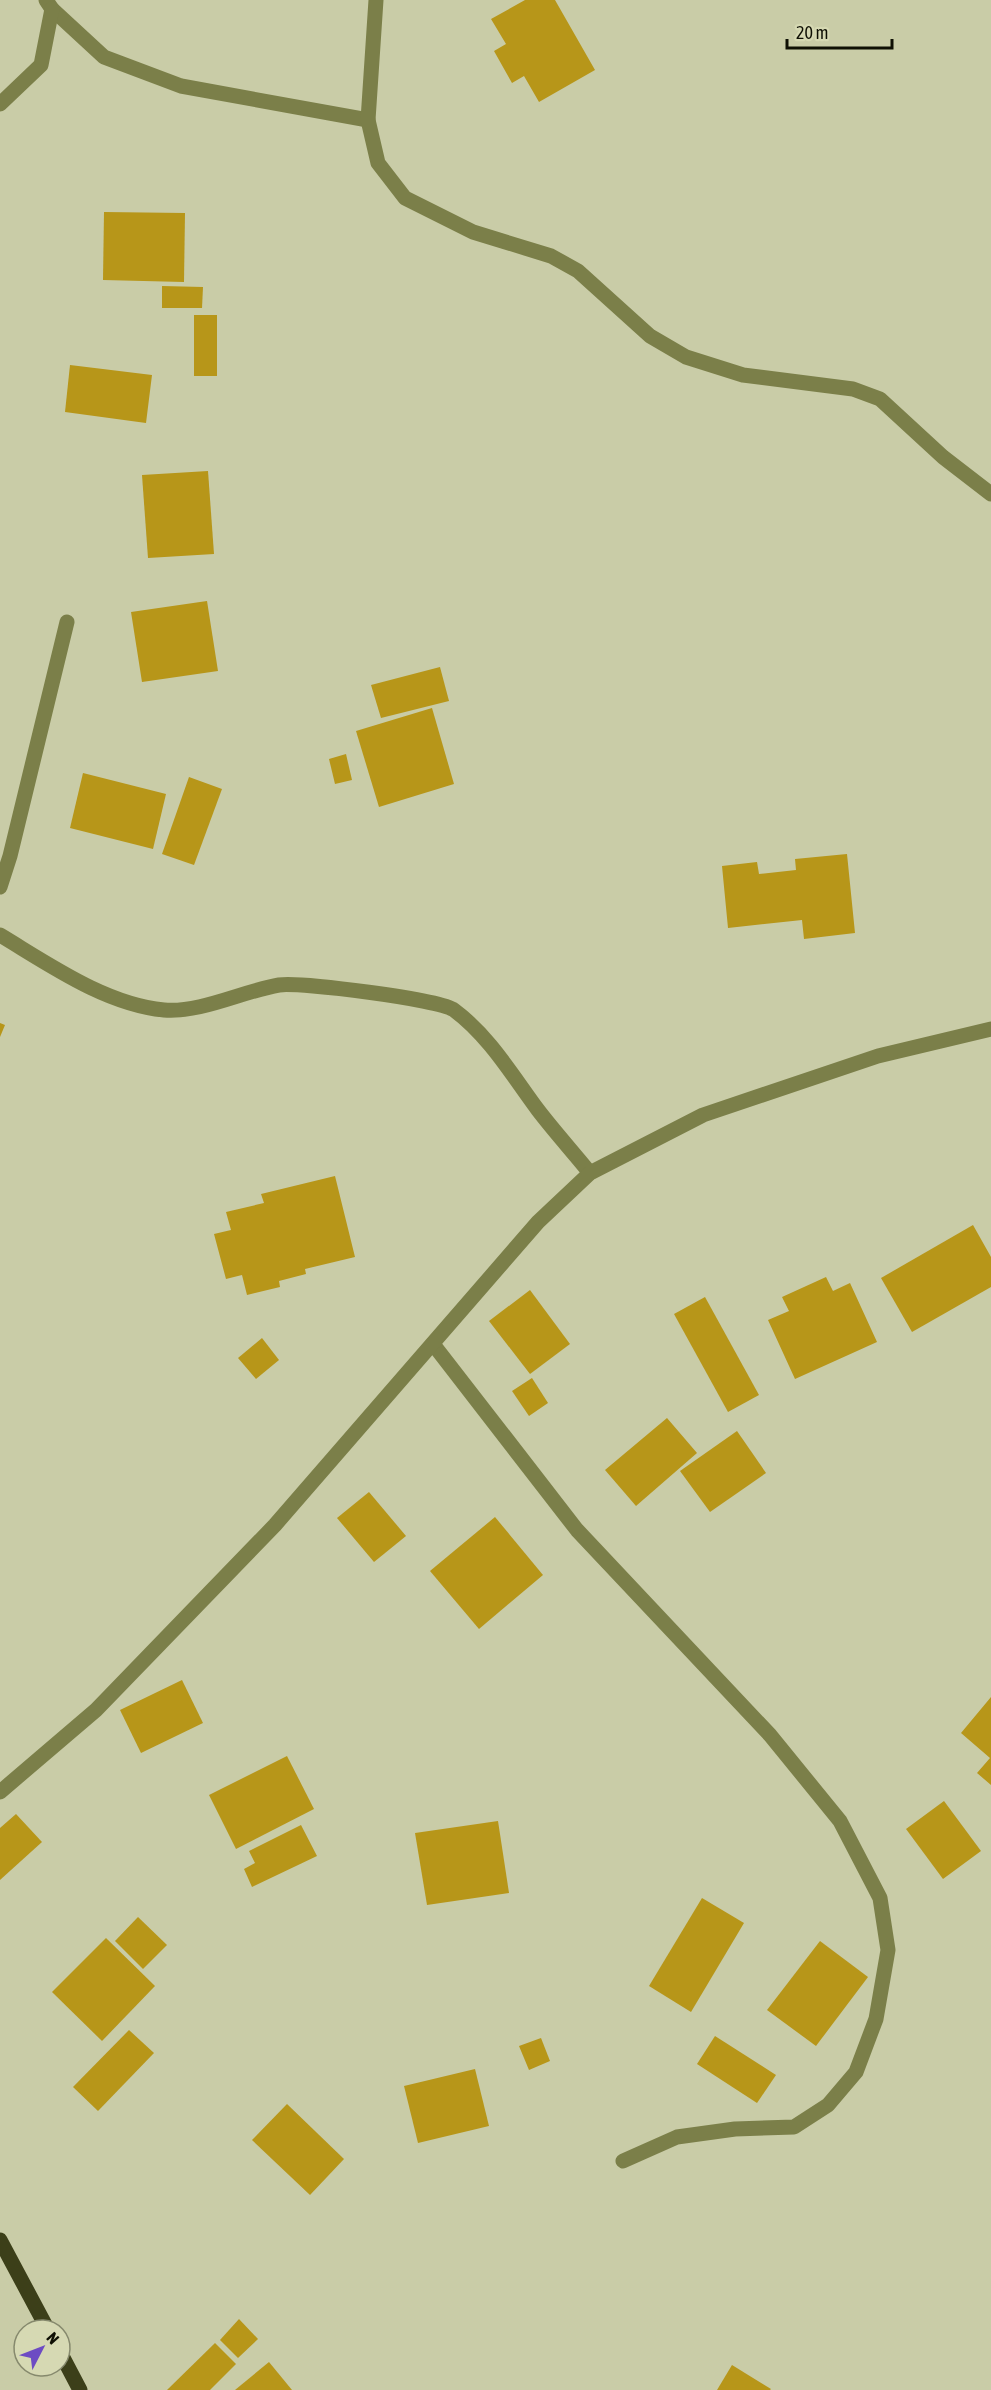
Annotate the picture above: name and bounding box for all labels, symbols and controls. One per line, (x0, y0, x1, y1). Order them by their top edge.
scale bar (787, 12, 892, 50)
text: 20 m (796, 22, 828, 43)
north arrow (12, 2318, 72, 2378)
text: N (43, 2328, 63, 2347)

